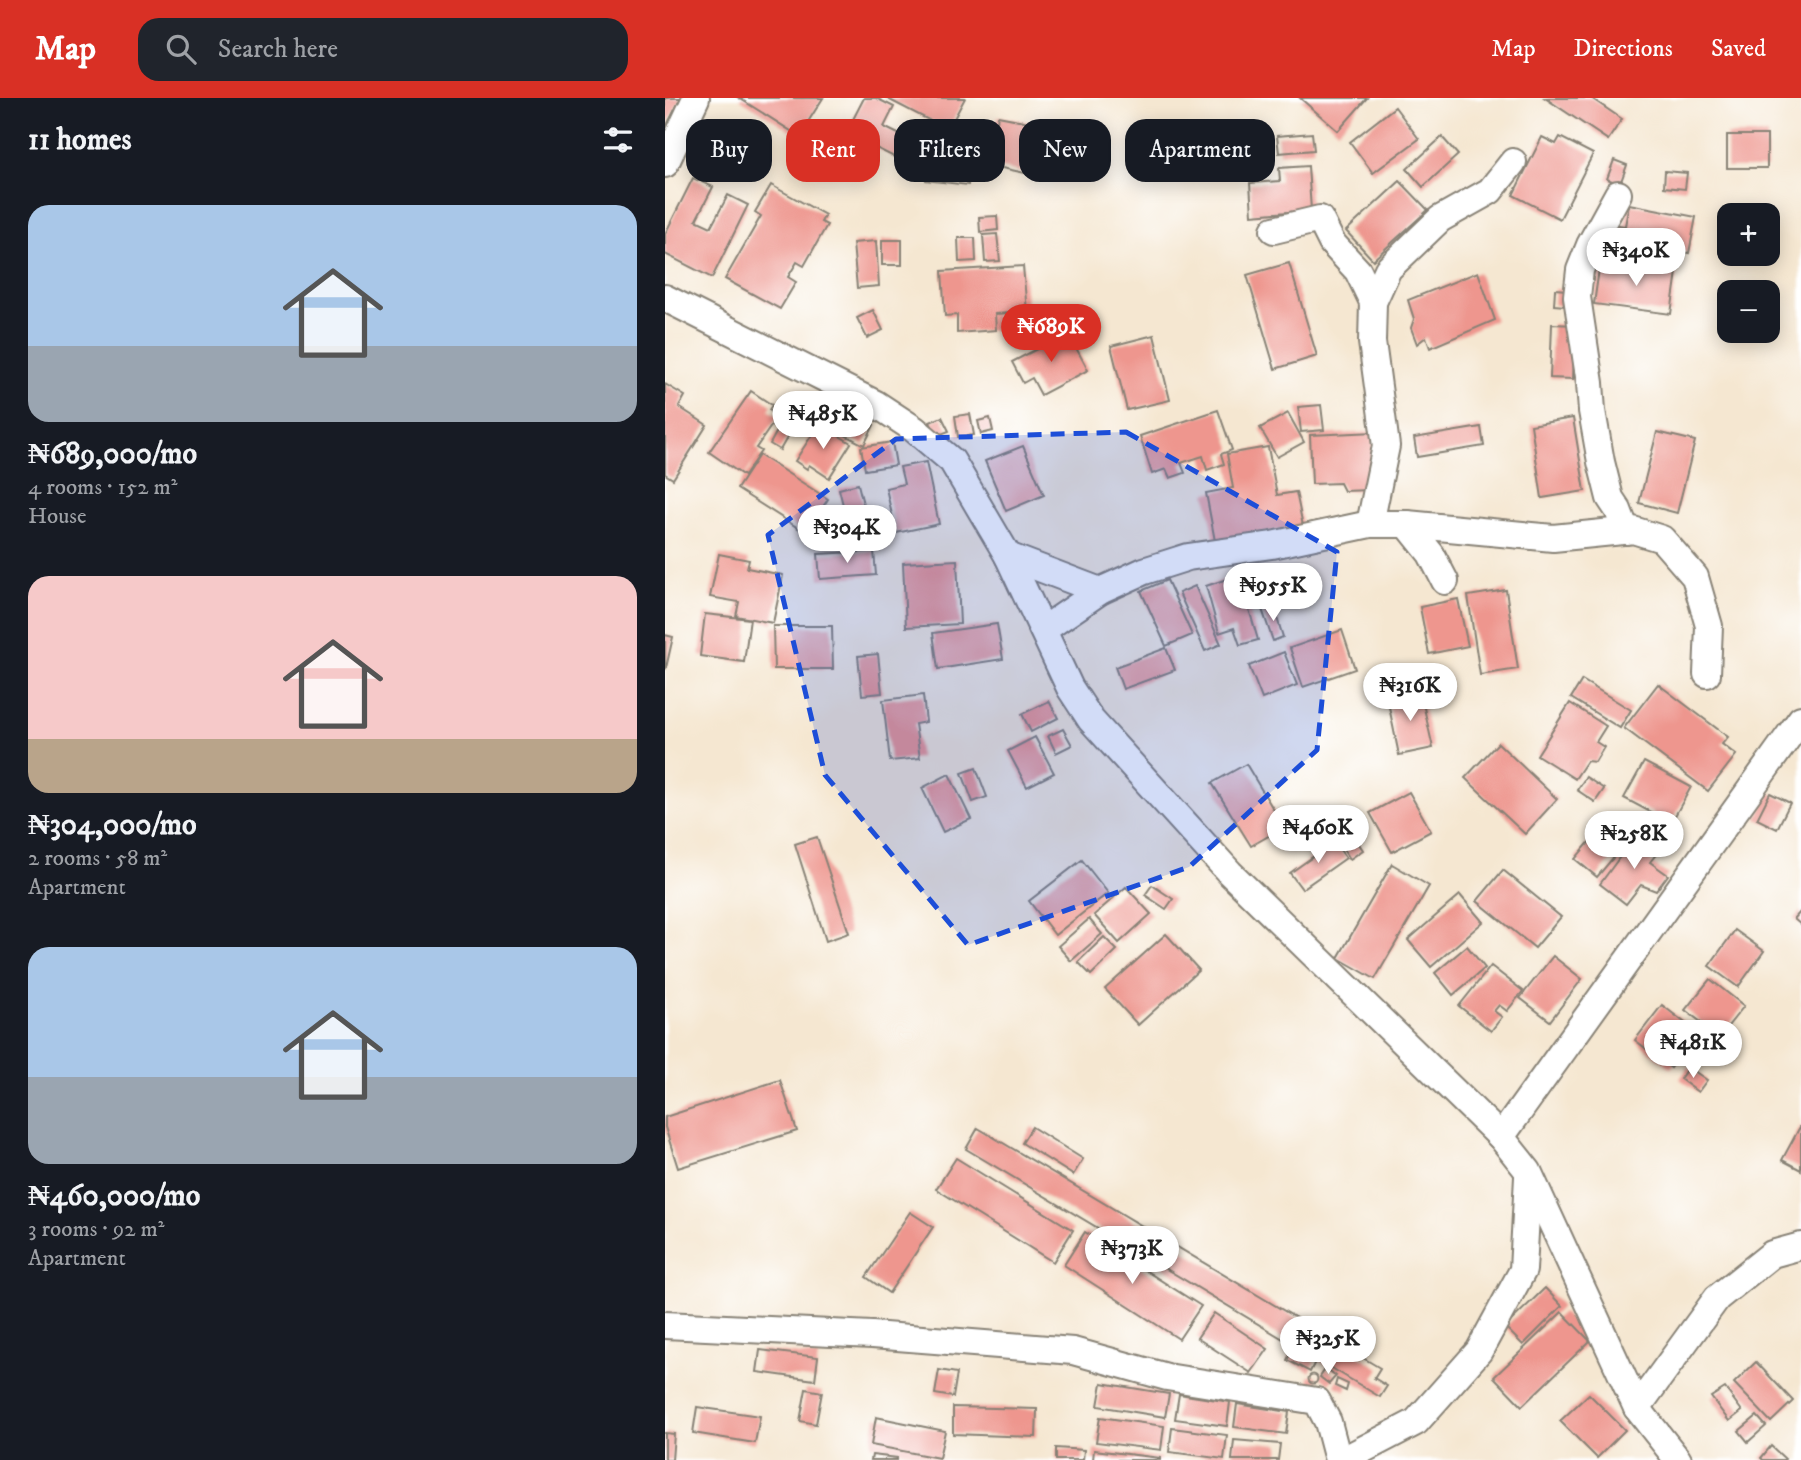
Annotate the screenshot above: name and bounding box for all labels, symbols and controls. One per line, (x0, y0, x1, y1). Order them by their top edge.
search box (138, 18, 628, 81)
text: Map (35, 29, 96, 70)
icon: search (162, 30, 200, 68)
text: Search here (218, 33, 338, 66)
text: Map (1491, 34, 1536, 64)
text: Directions (1574, 34, 1673, 64)
text: Saved (1711, 34, 1766, 64)
chip: Buy (686, 119, 772, 182)
chip: Rent (786, 119, 880, 182)
chip: Filters (894, 119, 1005, 182)
chip: New (1019, 119, 1111, 182)
chip: Apartment (1125, 119, 1275, 182)
icon: filters (599, 121, 637, 159)
text: 11 homes (28, 122, 132, 159)
map controls (1717, 203, 1780, 343)
button: + (1717, 203, 1780, 266)
pin: ₦340K (1587, 228, 1685, 288)
text: ₦340K (1603, 236, 1669, 265)
icon: home (270, 250, 396, 376)
button: − (1717, 280, 1780, 343)
pin: ₦689K (1002, 304, 1100, 364)
text: ₦689K (1017, 312, 1085, 341)
pin: ₦485K (774, 392, 872, 451)
text: ₦485K (789, 399, 857, 428)
text: ₦689,000/mo (28, 436, 197, 473)
text: 4 rooms · 152 m² (28, 473, 177, 502)
text: House (28, 502, 86, 531)
pin: ₦304K (798, 505, 896, 565)
text: ₦304K (814, 513, 880, 542)
pin: ₦955K (1224, 564, 1322, 623)
text: ₦955K (1239, 571, 1307, 600)
icon: home (270, 621, 396, 747)
pin: ₦316K (1361, 664, 1459, 723)
text: ₦316K (1379, 671, 1441, 700)
pin: ₦460K (1269, 806, 1367, 865)
text: ₦304,000/mo (28, 807, 197, 844)
pin: ₦258K (1585, 812, 1683, 871)
text: ₦460K (1283, 813, 1353, 842)
text: ₦258K (1601, 819, 1667, 848)
text: 2 rooms · 58 m² (28, 844, 167, 873)
text: Apartment (28, 873, 126, 902)
icon: home (270, 992, 396, 1118)
pin: ₦481K (1644, 1020, 1742, 1080)
text: ₦481K (1660, 1028, 1726, 1057)
text: ₦460,000/mo (28, 1178, 200, 1215)
text: 3 rooms · 92 m² (28, 1215, 165, 1244)
pin: ₦373K (1083, 1226, 1181, 1286)
text: ₦373K (1101, 1234, 1163, 1263)
text: Apartment (28, 1244, 126, 1273)
pin: ₦325K (1279, 1316, 1377, 1376)
text: ₦325K (1296, 1324, 1360, 1353)

